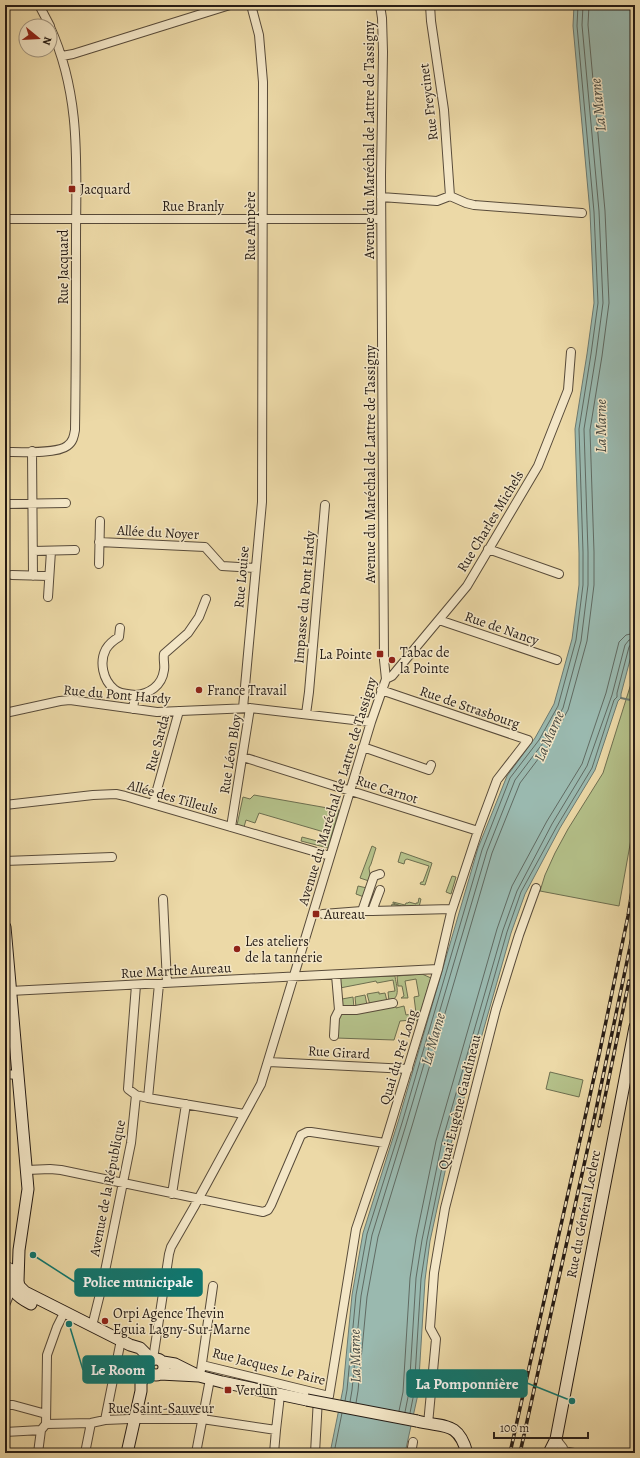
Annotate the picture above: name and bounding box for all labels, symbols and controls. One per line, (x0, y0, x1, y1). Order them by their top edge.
north arrow (18, 18, 58, 58)
street label: Avenue du Maréchal de Lattre de Tassigny (360, 20, 379, 260)
text: N (39, 35, 55, 47)
street label: Rue Freycinet (414, 62, 443, 142)
water label: La Marne (585, 77, 611, 133)
place label: Jacquard (80, 180, 131, 199)
marker: Jacquard (67, 184, 77, 194)
street label: Rue Ampère (241, 191, 260, 261)
street label: Rue Branly (162, 197, 225, 216)
street label: Rue Jacquard (54, 229, 73, 305)
street label: Avenue du Maréchal de Lattre de Tassigny (361, 344, 380, 584)
water label: La Marne (591, 399, 611, 453)
street label: Rue Charles Michels (453, 467, 528, 576)
street label: Allée du Noyer (115, 521, 200, 544)
street label: Impasse du Pont Hardy (289, 529, 320, 664)
street label: Rue Louise (229, 545, 254, 609)
street label: Rue de Nancy (462, 607, 542, 650)
place label: Tabac de la Pointe (400, 643, 450, 678)
place label: La Pointe (319, 645, 372, 664)
marker: La Pointe (375, 649, 385, 659)
marker: Tabac de la Pointe (387, 655, 397, 665)
street label: Avenue du Maréchal de Lattre de Tassigny (293, 674, 382, 909)
street label: Rue du Pont Hardy (63, 680, 172, 709)
place label: France Travail (207, 681, 287, 700)
street label: Rue de Strasbourg (417, 681, 522, 734)
marker: France Travail (194, 685, 204, 695)
water label: La Marne (529, 707, 569, 765)
street label: Rue Sarda (141, 712, 174, 773)
street label: Rue Léon Bloy (215, 712, 246, 795)
street label: Rue Carnot (353, 770, 421, 809)
street label: Allée des Tilleuls (125, 775, 220, 819)
place label: Aureau (323, 905, 365, 924)
marker: Aureau (311, 909, 321, 919)
place label: Les ateliers de la tannerie (245, 932, 323, 967)
marker: Les ateliers de la tannerie (232, 944, 242, 954)
street label: Rue Marthe Aureau (120, 958, 232, 983)
street label: Quai du Pré Long (375, 1007, 422, 1107)
water label: La Marne (416, 1010, 450, 1068)
street label: Quai Eugène Gaudineau (433, 1032, 486, 1172)
street label: Rue Girard (307, 1041, 371, 1064)
street label: Avenue de la République (85, 1118, 130, 1259)
street label: Rue du Général Leclerc (562, 1148, 605, 1280)
callout: Police municipale (75, 1269, 202, 1296)
text: Police municipale (83, 1272, 193, 1292)
place label: Orpi Agence Thevin Eguia Lagny-Sur-Marne (113, 1304, 250, 1339)
marker: Orpi Agence Thevin Eguia Lagny-Sur-Marne (100, 1316, 110, 1326)
water label: La Marne (345, 1328, 365, 1383)
street label: Rue Jacques Le Paire (210, 1343, 328, 1390)
callout: Le Room (83, 1356, 154, 1383)
text: Le Room (91, 1360, 146, 1380)
callout: La Pomponnière (407, 1370, 527, 1397)
text: La Pomponnière (415, 1374, 519, 1394)
place label: Verdun (235, 1381, 278, 1400)
marker: Verdun (223, 1385, 233, 1395)
street label: Rue Saint-Sauveur (108, 1399, 215, 1418)
scale bar (494, 1414, 588, 1440)
text: 100 m (500, 1420, 529, 1436)

